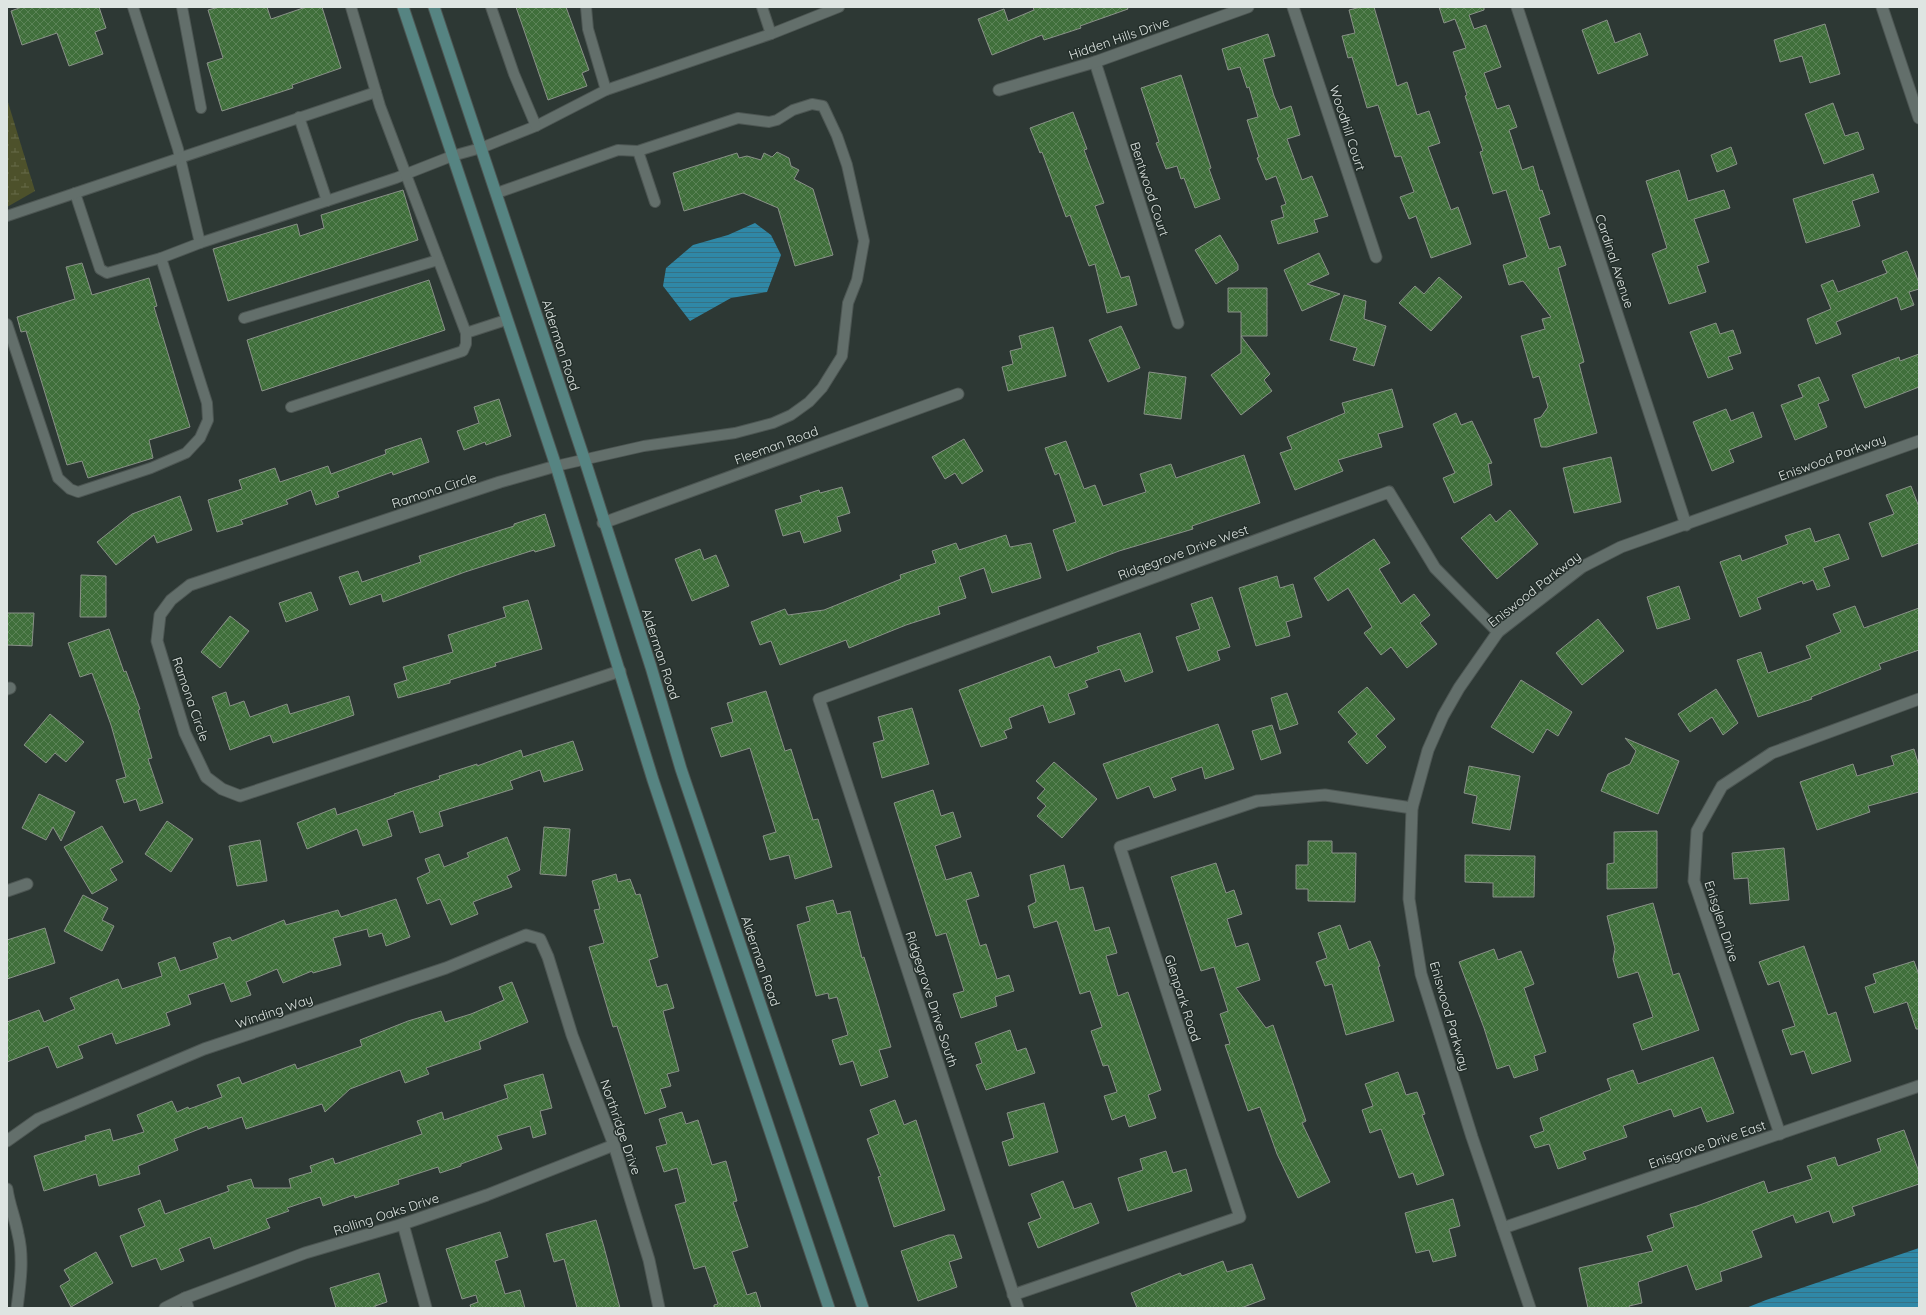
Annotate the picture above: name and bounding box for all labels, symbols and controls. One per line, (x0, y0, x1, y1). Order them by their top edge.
street label: Hidden Hills Drive (1067, 13, 1171, 63)
street label: Woodhill Court (1327, 83, 1369, 173)
street label: Bentwood Court (1127, 140, 1173, 238)
street label: Cardinal Avenue (1592, 212, 1638, 310)
street label: Alderman Road (539, 298, 583, 392)
street label: Fleeman Road (732, 422, 820, 468)
street label: Eniswood Parkway (1776, 430, 1888, 484)
street label: Ramona Circle (390, 469, 478, 511)
street label: Ridgegrove Drive West (1115, 521, 1251, 583)
street label: Eniswood Parkway (1484, 548, 1584, 630)
street label: Alderman Road (639, 607, 683, 701)
street label: Ramona Circle (169, 655, 213, 743)
street label: Enisglen Drive (1701, 878, 1743, 964)
street label: Alderman Road (738, 914, 784, 1008)
street label: Ridgegrove Drive South (902, 929, 962, 1069)
street label: Glenpark Road (1161, 953, 1205, 1043)
street label: Eniswood Parkway (1427, 959, 1473, 1073)
street label: Winding Way (233, 990, 315, 1032)
street label: Northridge Drive (597, 1077, 645, 1177)
street label: Enisgrove Drive East (1646, 1116, 1768, 1172)
street label: Rolling Oaks Drive (331, 1189, 441, 1239)

